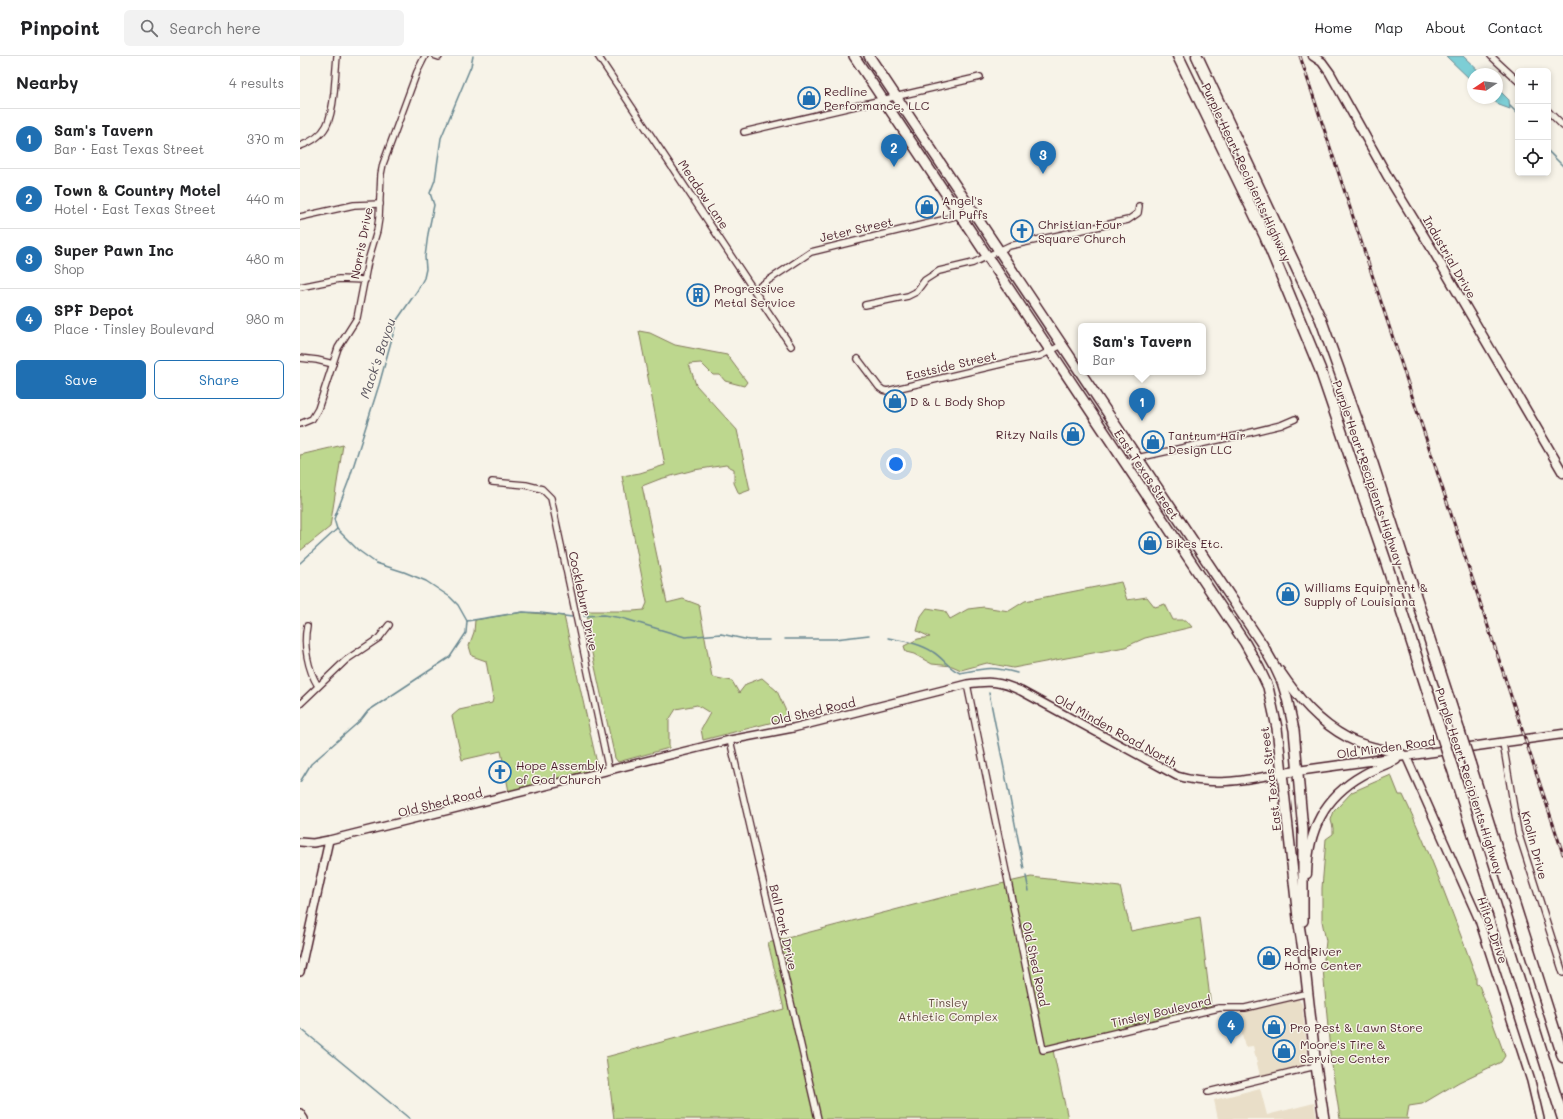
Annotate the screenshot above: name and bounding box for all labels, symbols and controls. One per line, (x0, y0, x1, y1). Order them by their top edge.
search box (124, 10, 404, 46)
text: Pinpoint (20, 15, 100, 40)
icon: search (138, 17, 160, 39)
text: Search here (170, 18, 261, 38)
text: Home (1314, 18, 1352, 37)
text: Map (1374, 18, 1403, 37)
text: About (1425, 18, 1466, 37)
text: Contact (1488, 18, 1543, 37)
north arrow (1467, 68, 1503, 104)
map controls (1515, 68, 1551, 176)
button: + (1515, 68, 1551, 104)
text: Nearby (16, 71, 78, 93)
text: 4 results (229, 74, 284, 91)
street label: Purple Heart Recipients Highway (1199, 80, 1295, 264)
place label: Redline Performance, LLC (824, 83, 930, 113)
shop icon: Redline Performance, LLC (796, 85, 822, 111)
button: − (1515, 104, 1551, 140)
text: Sam's Tavern (54, 120, 153, 140)
text: 1 (26, 130, 32, 147)
text: 370 m (247, 130, 284, 147)
pin: 2 (881, 134, 907, 167)
text: Bar · East Texas Street (54, 140, 204, 157)
button: locate (1515, 140, 1551, 176)
pin: 3 (1030, 141, 1056, 174)
street label: Meadow Lane (675, 156, 733, 232)
text: Town & Country Motel (54, 180, 221, 200)
text: 2 (25, 190, 33, 207)
text: 440 m (246, 190, 284, 207)
place label: Angel's Lil Puffs (942, 192, 988, 222)
shop icon: Angel's Lil Puffs (914, 194, 940, 220)
text: Hotel · East Texas Street (54, 200, 216, 217)
street label: Norris Drive (346, 206, 376, 280)
street label: Jeter Street (818, 213, 894, 245)
street label: Industrial Drive (1420, 213, 1480, 301)
place label: Christian Four Square Church (1038, 216, 1126, 246)
church icon: Christian Four Square Church (1009, 218, 1035, 244)
text: Super Pawn Inc (54, 240, 174, 260)
text: 3 (25, 250, 33, 267)
text: 480 m (246, 250, 284, 267)
text: Shop (54, 260, 84, 277)
place label: Progressive Metal Service (714, 280, 795, 310)
building icon: Progressive Metal Service (685, 282, 711, 308)
text: SPF Depot (54, 300, 134, 320)
text: 4 (25, 310, 33, 327)
text: 980 m (246, 310, 284, 327)
water label: Mack's Bayou (355, 315, 399, 401)
text: Place · Tinsley Boulevard (54, 320, 214, 337)
popup (1078, 323, 1206, 375)
text: Sam's Tavern (1092, 331, 1192, 351)
street label: Eastside Street (904, 347, 998, 383)
text: Bar (1092, 351, 1115, 368)
button: Save (16, 360, 146, 399)
button: Share (154, 360, 284, 399)
street label: Purple Heart Recipients Highway (1330, 378, 1408, 568)
shop icon: D & L Body Shop (882, 388, 908, 414)
pin: 1 (1129, 388, 1155, 421)
place label: D & L Body Shop (910, 393, 1005, 409)
shop icon: Ritzy Nails (1060, 421, 1086, 447)
place label: Ritzy Nails (996, 426, 1058, 442)
street label: East Texas Street (1111, 426, 1183, 522)
place label: Tantrum Hair Design LLC (1168, 427, 1246, 457)
shop icon: Tantrum Hair Design LLC (1140, 429, 1166, 455)
your location (886, 454, 906, 474)
shop icon: Bikes Etc. (1137, 530, 1163, 556)
place label: Bikes Etc. (1166, 535, 1223, 551)
street label: Cockleburr Drive (566, 550, 602, 652)
place label: Williams Equipment & Supply of Louisiana (1304, 579, 1428, 609)
shop icon: Williams Equipment & Supply of Louisiana (1275, 581, 1301, 607)
street label: Purple Heart Recipients Highway (1432, 686, 1508, 876)
street label: Old Minden Road North (1052, 690, 1180, 770)
street label: Old Shed Road (769, 693, 857, 728)
street label: East Texas Street (1256, 726, 1284, 832)
street label: Old Minden Road (1336, 732, 1437, 762)
place label: Hope Assembly of God Church (516, 757, 604, 787)
church icon: Hope Assembly of God Church (487, 759, 513, 785)
street label: Old Shed Road (396, 784, 484, 820)
street label: Knolin Drive (1518, 809, 1552, 881)
street label: Ball Park Drive (766, 883, 802, 971)
street label: Hilton Drive (1474, 894, 1512, 966)
street label: Old Shed Road (1019, 920, 1053, 1008)
place label: Red River Home Center (1284, 943, 1362, 973)
shop icon: Red River Home Center (1256, 945, 1282, 971)
street label: Tinsley Boulevard (1109, 992, 1213, 1030)
park label: Tinsley Athletic Complex (898, 994, 998, 1024)
pin: 4 (1218, 1011, 1244, 1044)
shop icon: Pro Pest & Lawn Store (1261, 1014, 1287, 1040)
place label: Pro Pest & Lawn Store (1290, 1019, 1423, 1035)
place label: Moore's Tire & Service Center (1300, 1036, 1390, 1066)
shop icon: Moore's Tire & Service Center (1271, 1038, 1297, 1064)

